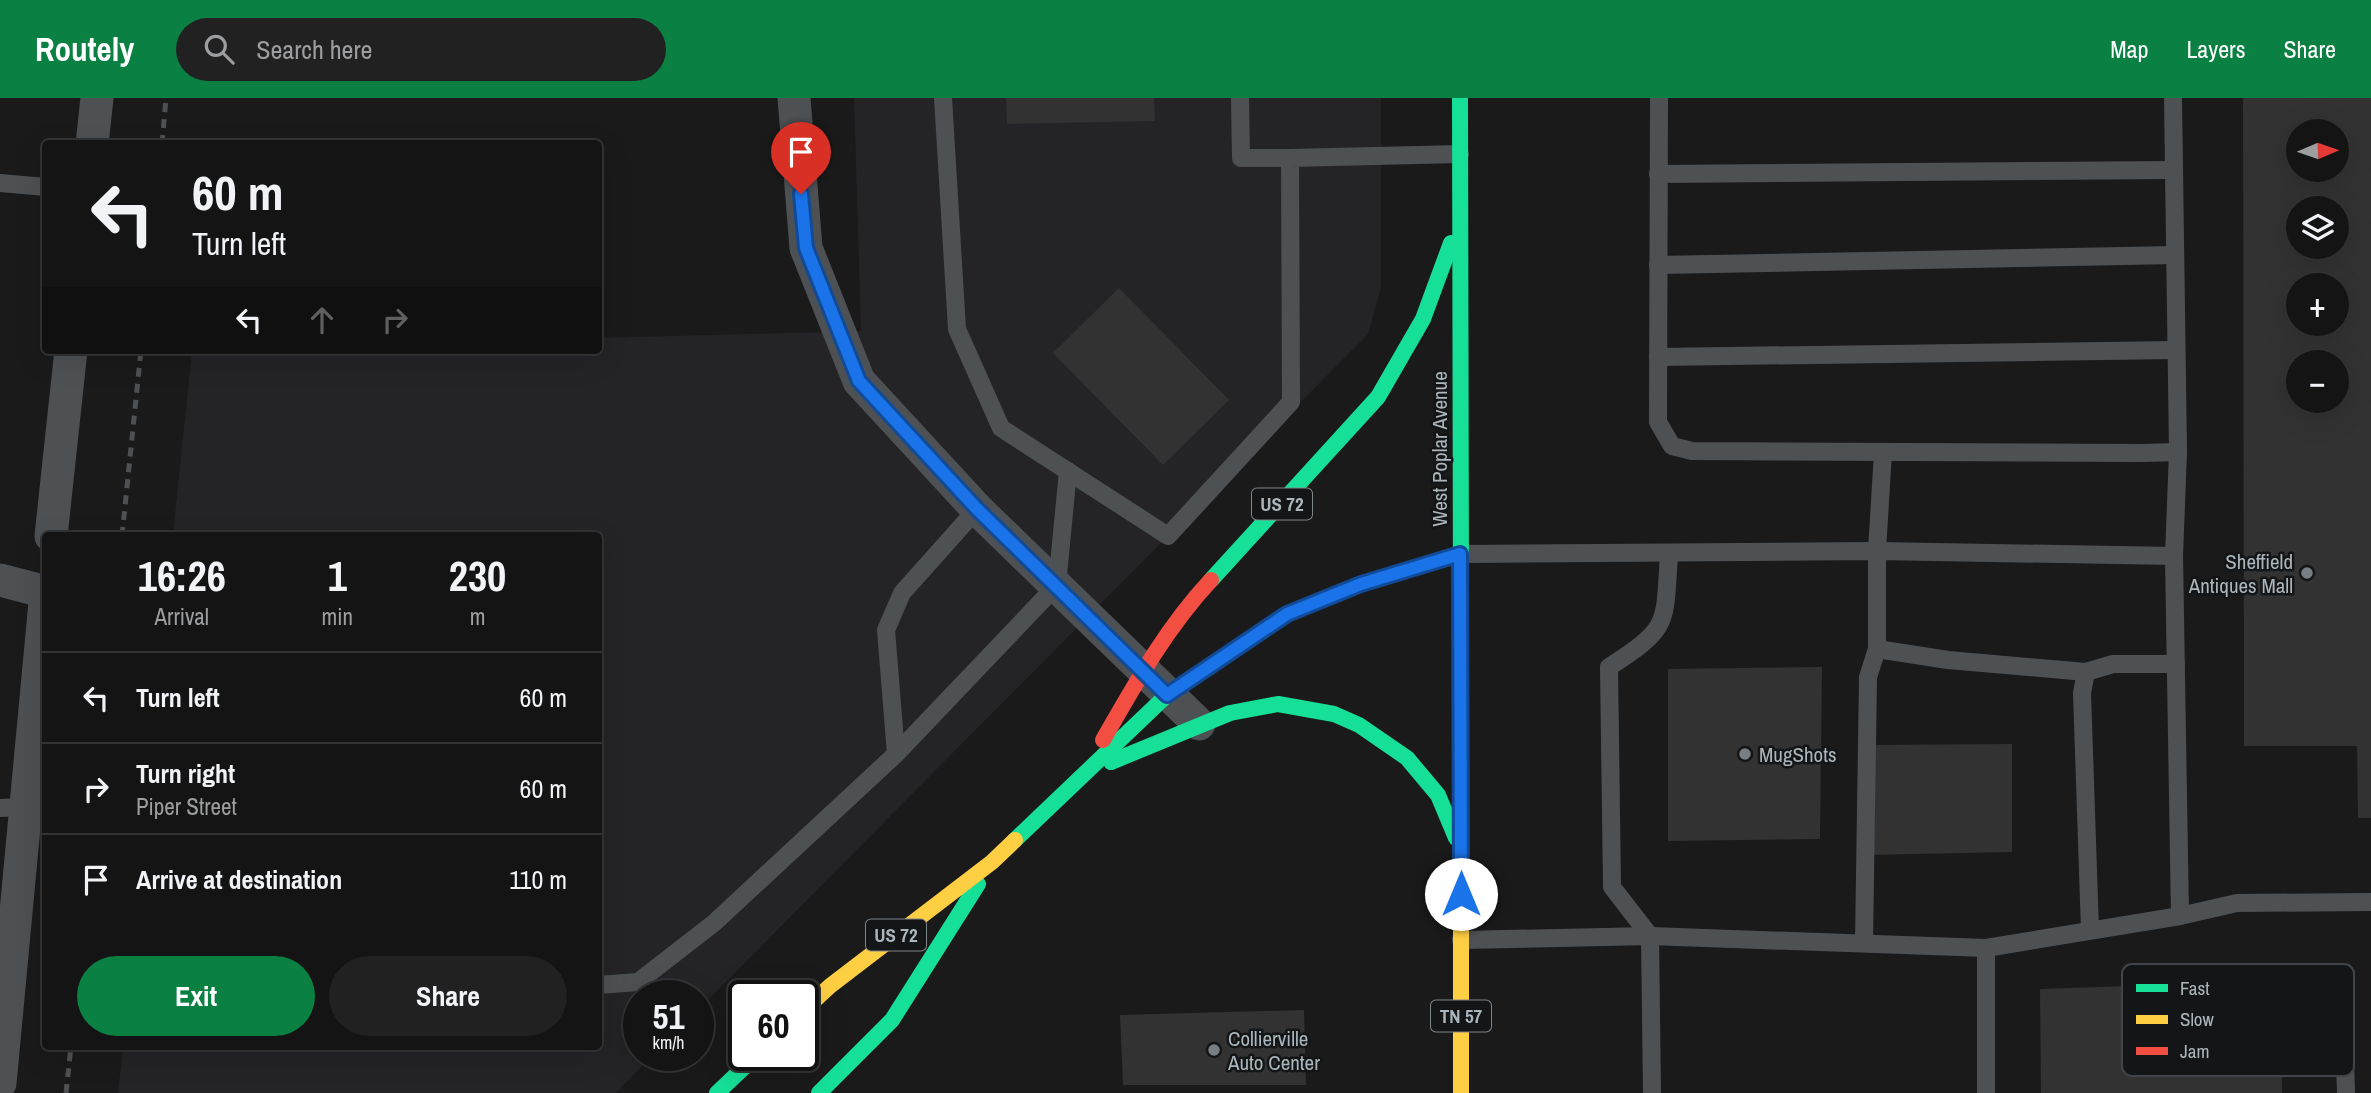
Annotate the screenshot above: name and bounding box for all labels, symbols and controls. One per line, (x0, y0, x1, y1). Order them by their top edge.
search box (176, 18, 666, 81)
text: Routely (35, 27, 134, 71)
icon: search (200, 30, 238, 68)
text: Search here (256, 32, 372, 67)
text: Map (2110, 33, 2148, 65)
text: Layers (2186, 33, 2245, 65)
text: Share (2283, 33, 2336, 65)
north arrow (2286, 119, 2348, 182)
map controls (2286, 119, 2349, 413)
pin (771, 122, 831, 194)
icon: arrive (782, 133, 820, 171)
text: 60 m (192, 159, 284, 225)
icon: left (77, 168, 168, 259)
button: layers (2286, 196, 2349, 259)
text: Turn left (192, 222, 286, 265)
button: + (2286, 273, 2349, 336)
icon: left (230, 301, 268, 339)
icon: ahead (303, 301, 341, 339)
icon: right (376, 301, 414, 339)
button: − (2286, 350, 2349, 413)
street label: West Poplar Avenue (1425, 371, 1454, 527)
road number: US 72 (1252, 488, 1312, 520)
place label: Sheffield Antiques Mall (2188, 547, 2293, 600)
text: 16:26 (138, 548, 226, 604)
text: 1 (328, 548, 347, 604)
text: 230 (449, 548, 506, 604)
marker: Sheffield Antiques Mall (2299, 565, 2315, 581)
text: Arrival (155, 601, 209, 632)
text: min (322, 601, 353, 632)
text: m (470, 601, 485, 632)
icon: left (77, 679, 115, 717)
text: Turn left (136, 680, 220, 715)
text: 60 m (520, 680, 567, 715)
place label: MugShots (1759, 740, 1837, 769)
marker: MugShots (1737, 746, 1753, 762)
text: Turn right (136, 756, 235, 791)
icon: right (77, 770, 115, 808)
text: 60 m (520, 771, 567, 806)
text: Piper Street (136, 791, 237, 822)
position arrow (1424, 857, 1498, 931)
icon: arrive (77, 861, 115, 899)
text: Arrive at destination (136, 862, 342, 897)
text: 110 m (509, 862, 567, 897)
road number: US 72 (866, 920, 926, 950)
button: Exit (77, 956, 315, 1036)
button: Share (329, 956, 567, 1036)
legend (2122, 964, 2354, 1076)
text: Fast (2180, 975, 2210, 1001)
speed limit sign: 60 (728, 980, 819, 1071)
text: 51 (653, 993, 684, 1040)
road number: TN 57 (1431, 1000, 1491, 1032)
text: Slow (2180, 1006, 2215, 1032)
place label: Collierville Auto Center (1227, 1024, 1320, 1077)
text: km/h (653, 1030, 685, 1055)
text: Jam (2180, 1038, 2209, 1064)
marker: Collierville Auto Center (1206, 1042, 1222, 1058)

